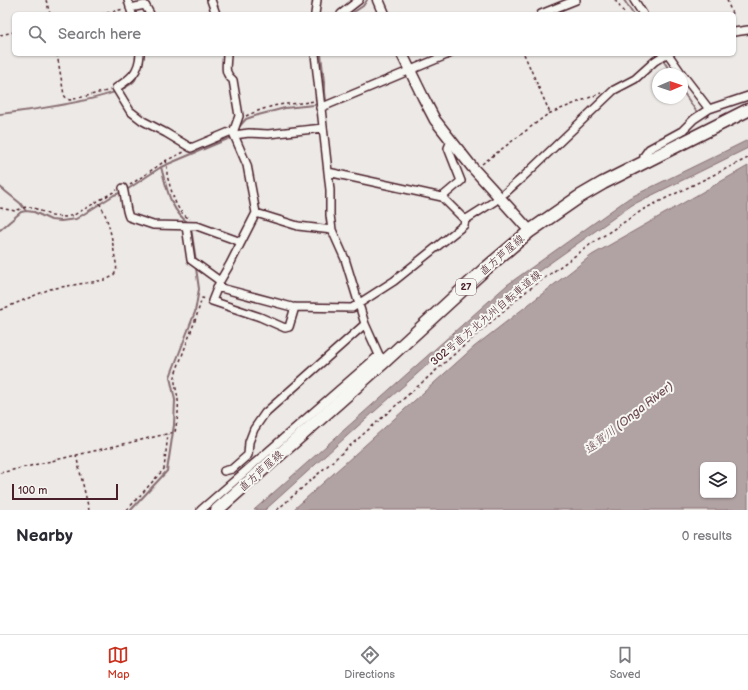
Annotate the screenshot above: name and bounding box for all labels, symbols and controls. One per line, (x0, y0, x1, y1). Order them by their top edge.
search box (12, 12, 736, 56)
icon: search (26, 23, 48, 45)
text: Search here (58, 25, 141, 44)
north arrow (652, 68, 688, 104)
street label: 直方芦屋線 (477, 232, 527, 278)
street label: 302号直方北九州自転車道線 (428, 268, 544, 368)
road number: 27 (456, 279, 476, 295)
water label: 遠賀川 (Onga River) (582, 378, 677, 457)
street label: 直方芦屋線 (236, 448, 286, 494)
map controls (700, 462, 736, 498)
button: layers (700, 462, 736, 498)
scale bar (12, 482, 118, 501)
text: 100 m (18, 484, 47, 497)
text: Nearby (16, 526, 73, 546)
text: 0 results (682, 528, 732, 544)
tab: Map (107, 644, 130, 681)
tab: Directions (344, 644, 395, 681)
tab: Saved (610, 644, 641, 681)

